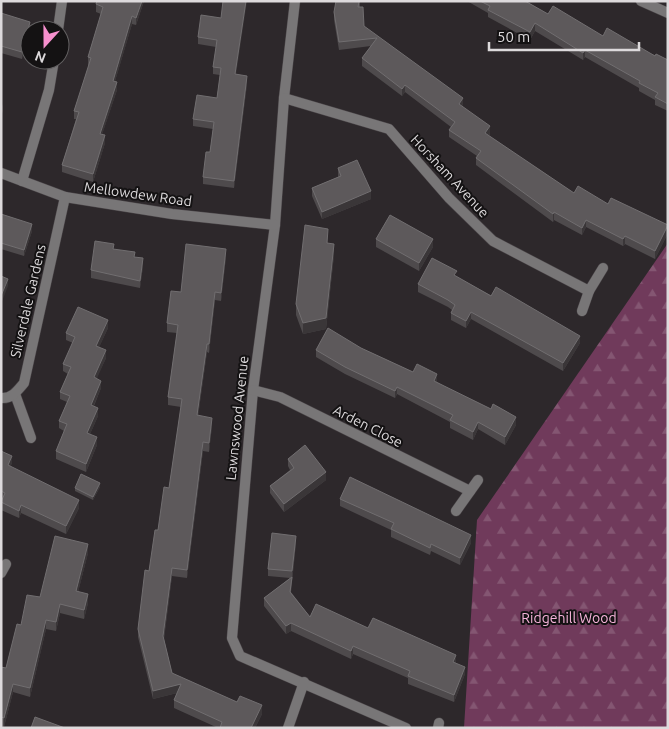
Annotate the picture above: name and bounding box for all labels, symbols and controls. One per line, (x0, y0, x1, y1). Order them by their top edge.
north arrow (20, 20, 70, 70)
scale bar (489, 20, 639, 52)
text: 50 m (497, 28, 530, 45)
text: N (33, 48, 48, 66)
street label: Horsham Avenue (408, 131, 492, 221)
street label: Mellowdew Road (83, 179, 193, 209)
street label: Silverdale Gardens (7, 243, 49, 359)
street label: Lawnswood Avenue (223, 355, 251, 481)
street label: Arden Close (331, 402, 405, 450)
park label: Ridgehill Wood (521, 610, 617, 626)

